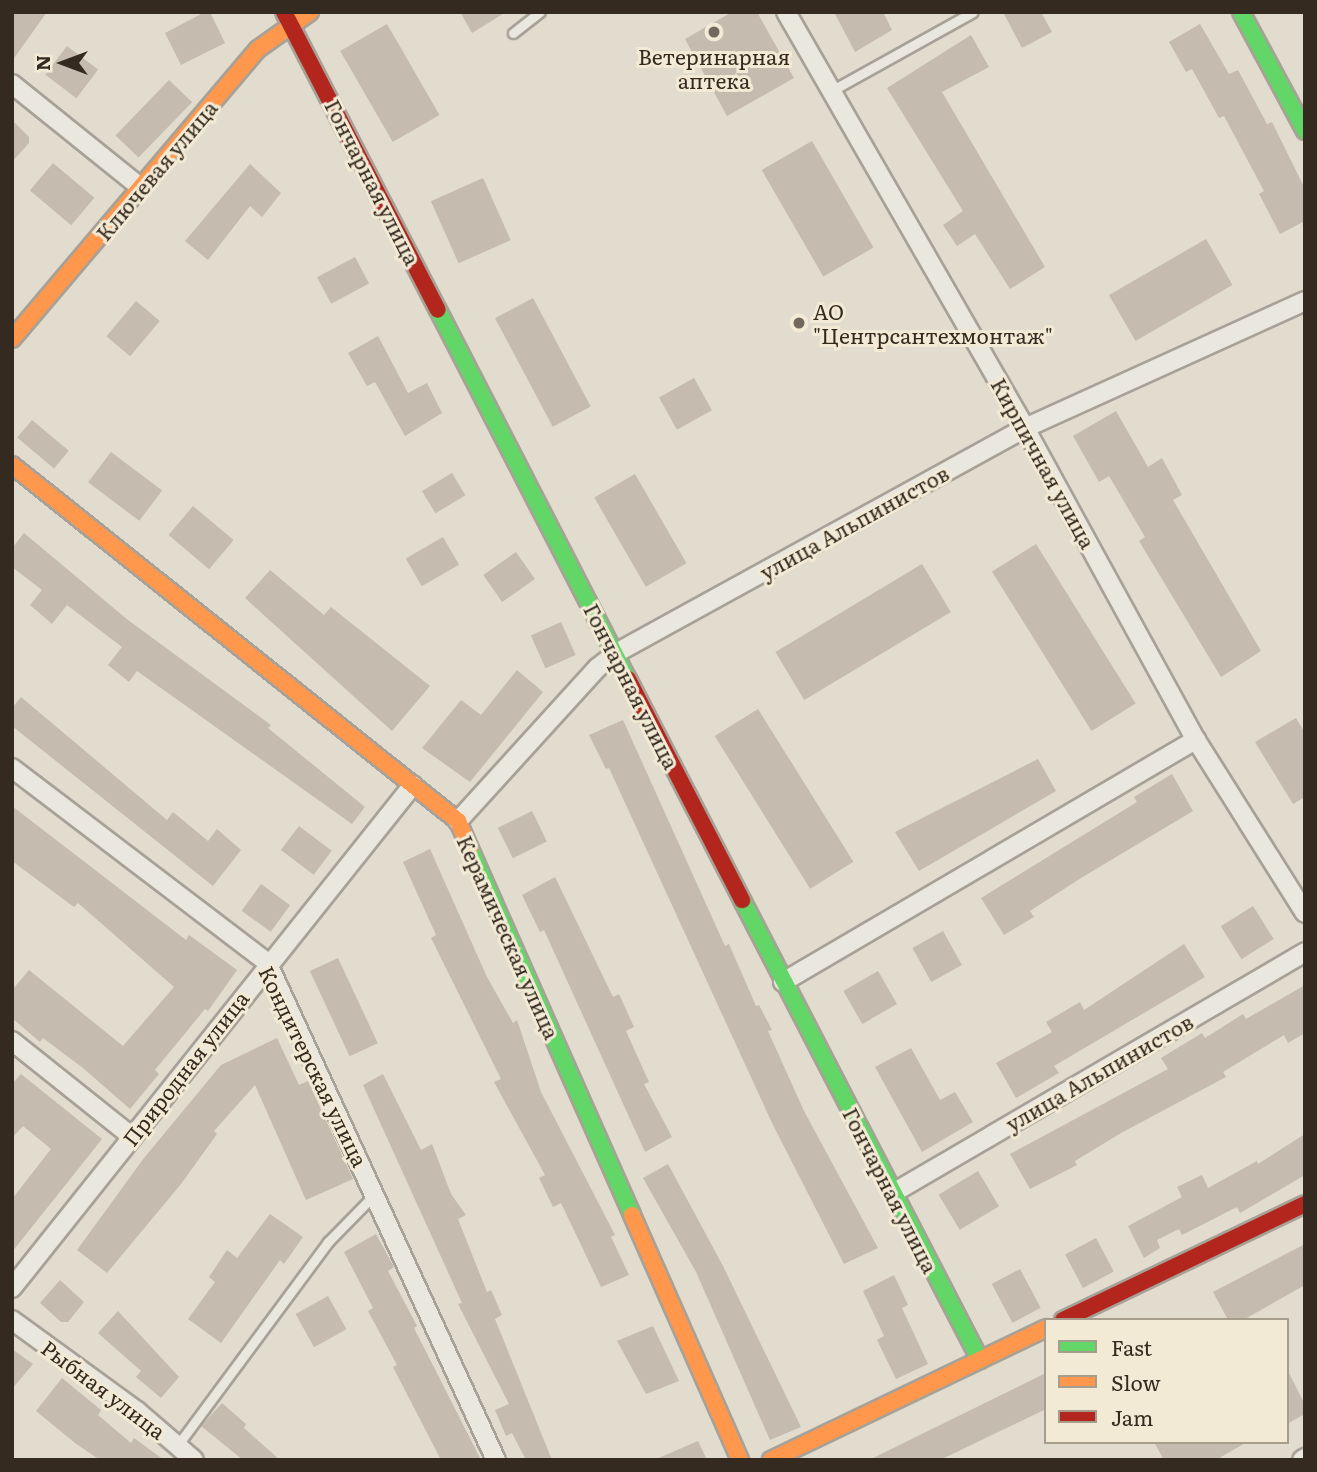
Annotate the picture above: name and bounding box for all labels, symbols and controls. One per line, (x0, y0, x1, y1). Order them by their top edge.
marker: Ветеринарная аптека (706, 24, 722, 40)
north arrow (28, 28, 98, 98)
place label: Ветеринарная аптека (638, 43, 790, 93)
text: N (28, 55, 56, 71)
street label: Ключевая улица (90, 95, 222, 245)
street label: Гончарная улица (320, 95, 426, 269)
place label: АО "Центрсантехмонтаж" (813, 298, 1053, 348)
marker: АО "Центрсантехмонтаж" (791, 315, 807, 331)
street label: Кирпичная улица (987, 373, 1101, 553)
street label: улица Альпинистов (755, 459, 953, 585)
street label: Гончарная улица (579, 599, 685, 773)
street label: Керамическая улица (453, 831, 565, 1043)
street label: Кондитерская улица (254, 961, 374, 1171)
street label: Природная улица (117, 986, 253, 1150)
street label: улица Альпинистов (1001, 1008, 1197, 1136)
street label: Гончарная улица (838, 1103, 944, 1277)
legend (1044, 1318, 1289, 1444)
text: Fast (1111, 1331, 1152, 1362)
street label: Рыбная улица (37, 1334, 171, 1444)
text: Slow (1111, 1366, 1161, 1397)
text: Jam (1111, 1401, 1153, 1432)

